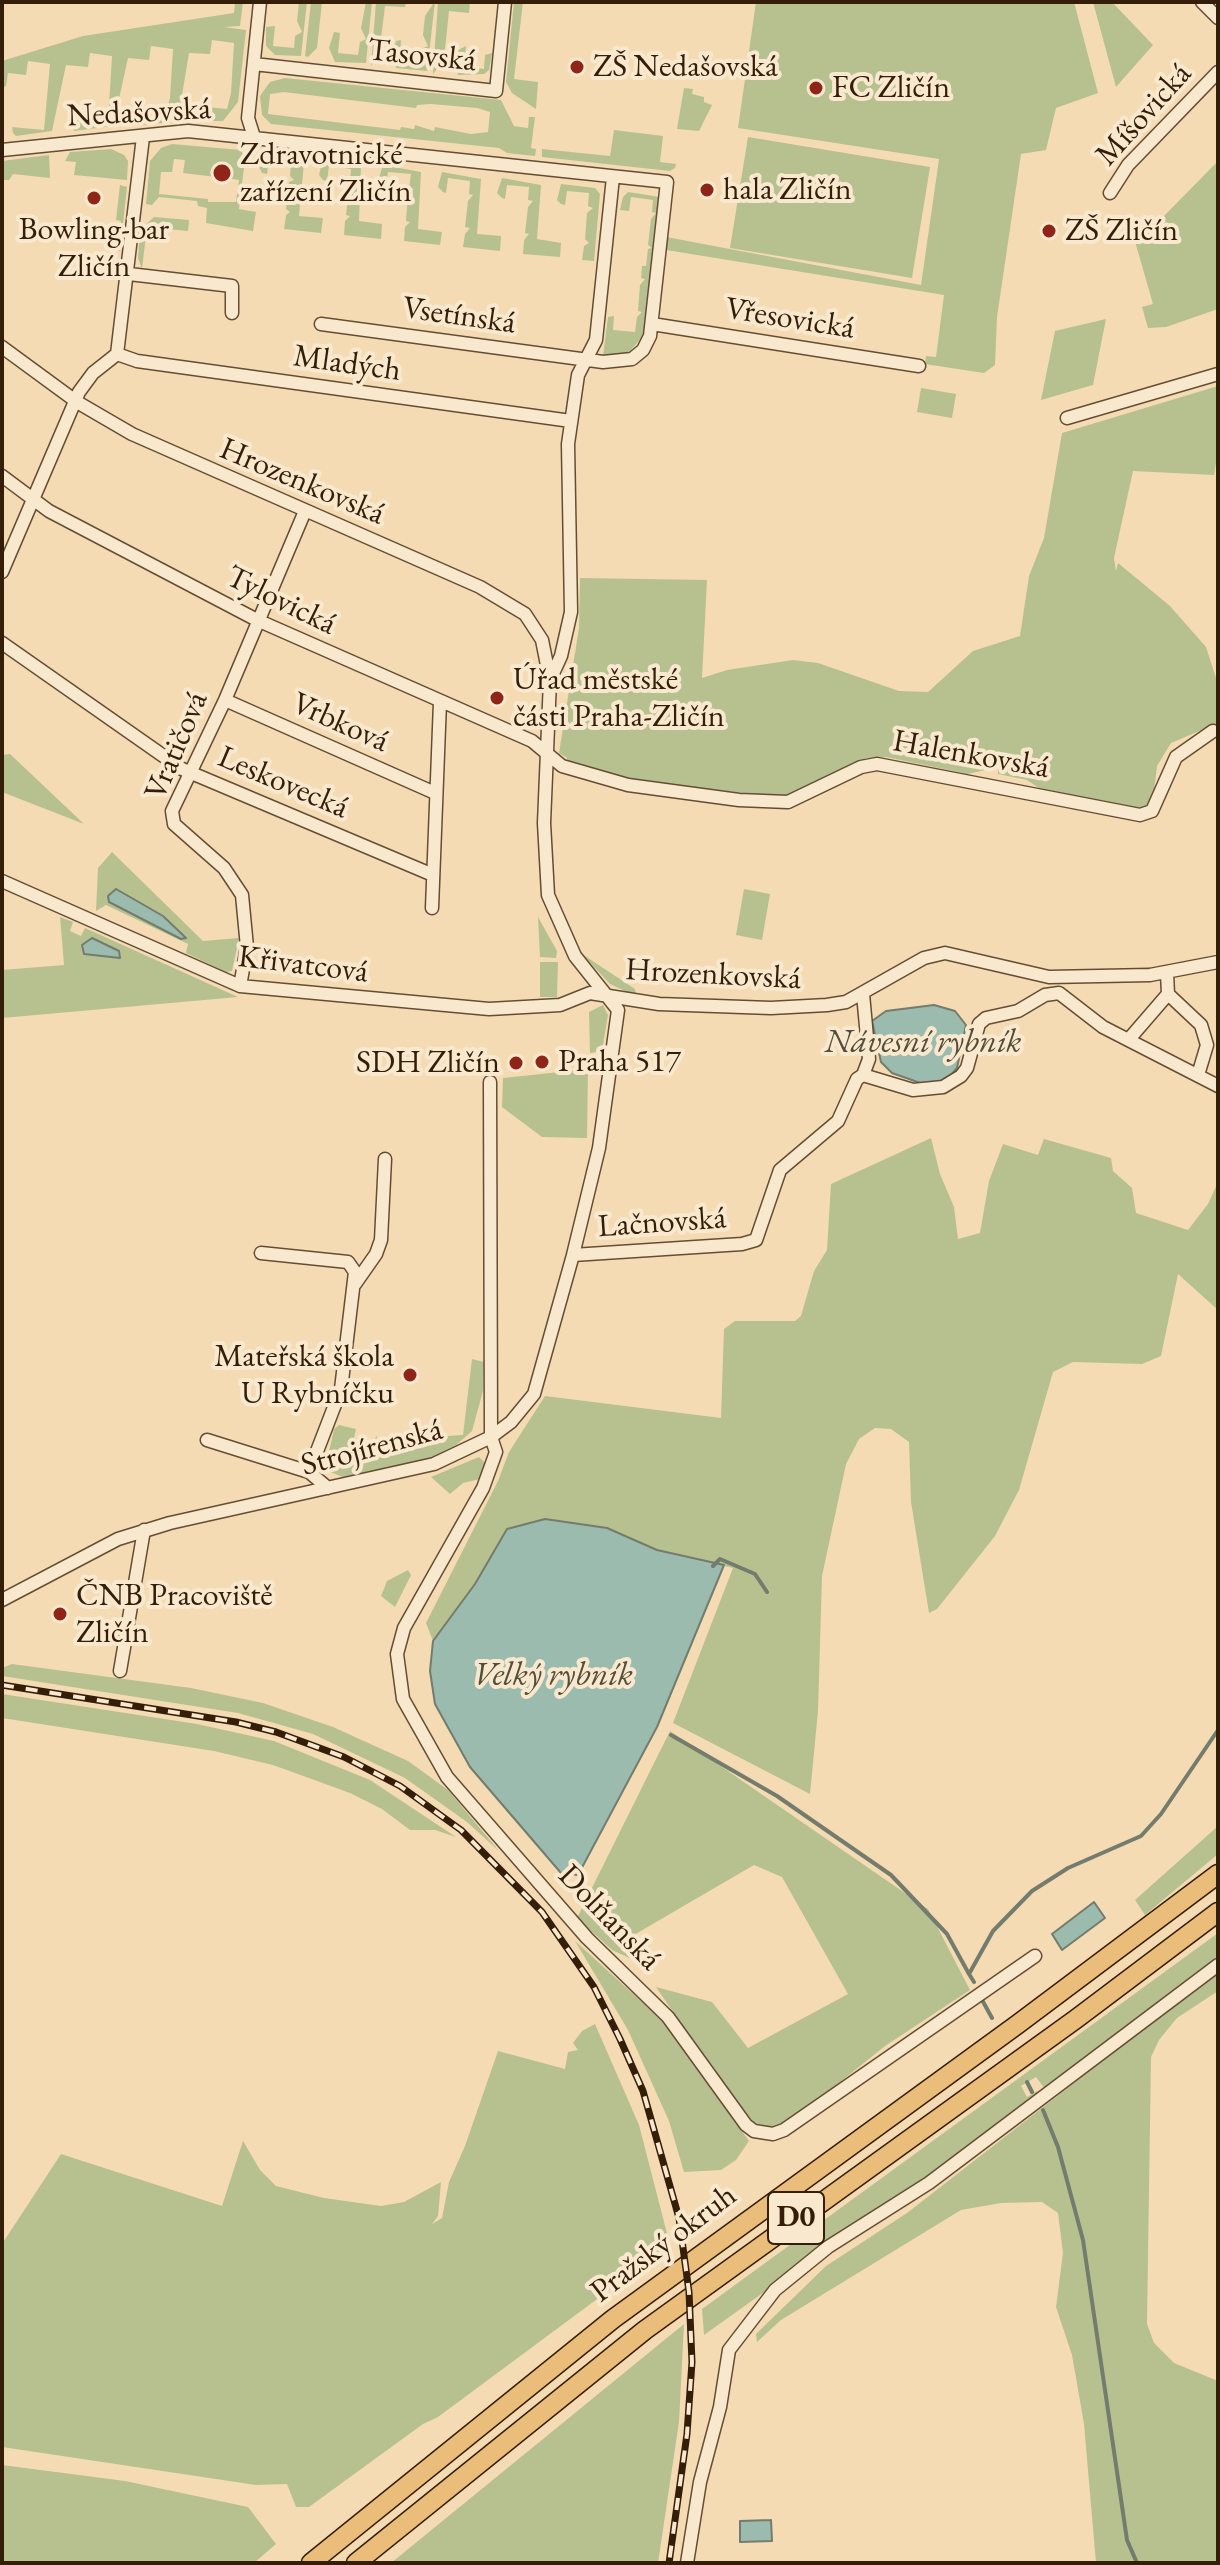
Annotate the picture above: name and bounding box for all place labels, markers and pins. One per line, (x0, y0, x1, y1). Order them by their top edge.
place label: ZŠ Nedašovská (593, 48, 778, 86)
marker: ZŠ Nedašovská (568, 58, 586, 76)
place label: FC Zličín (832, 69, 950, 107)
marker: FC Zličín (807, 79, 825, 97)
place label: Zdravotnické zařízení Zličín (240, 136, 412, 211)
marker: Zdravotnické zařízení Zličín (211, 162, 233, 184)
place label: hala Zličín (723, 171, 852, 209)
marker: hala Zličín (698, 181, 716, 199)
marker: Bowling-bar Zličín (85, 189, 103, 207)
place label: Bowling-bar Zličín (19, 211, 169, 286)
place label: ZŠ Zličín (1065, 212, 1178, 250)
marker: ZŠ Zličín (1040, 222, 1058, 240)
place label: Úřad městské části Praha-Zličín (513, 661, 725, 736)
marker: Úřad městské části Praha-Zličín (488, 689, 506, 707)
place label: Praha 517 (558, 1043, 681, 1081)
place label: SDH Zličín (356, 1044, 500, 1082)
marker: Praha 517 (533, 1053, 551, 1071)
marker: SDH Zličín (507, 1054, 525, 1072)
place label: Mateřská škola U Rybníčku (214, 1338, 394, 1413)
marker: Mateřská škola U Rybníčku (401, 1366, 419, 1384)
place label: ČNB Pracoviště Zličín (76, 1577, 273, 1652)
marker: ČNB Pracoviště Zličín (51, 1605, 69, 1623)

